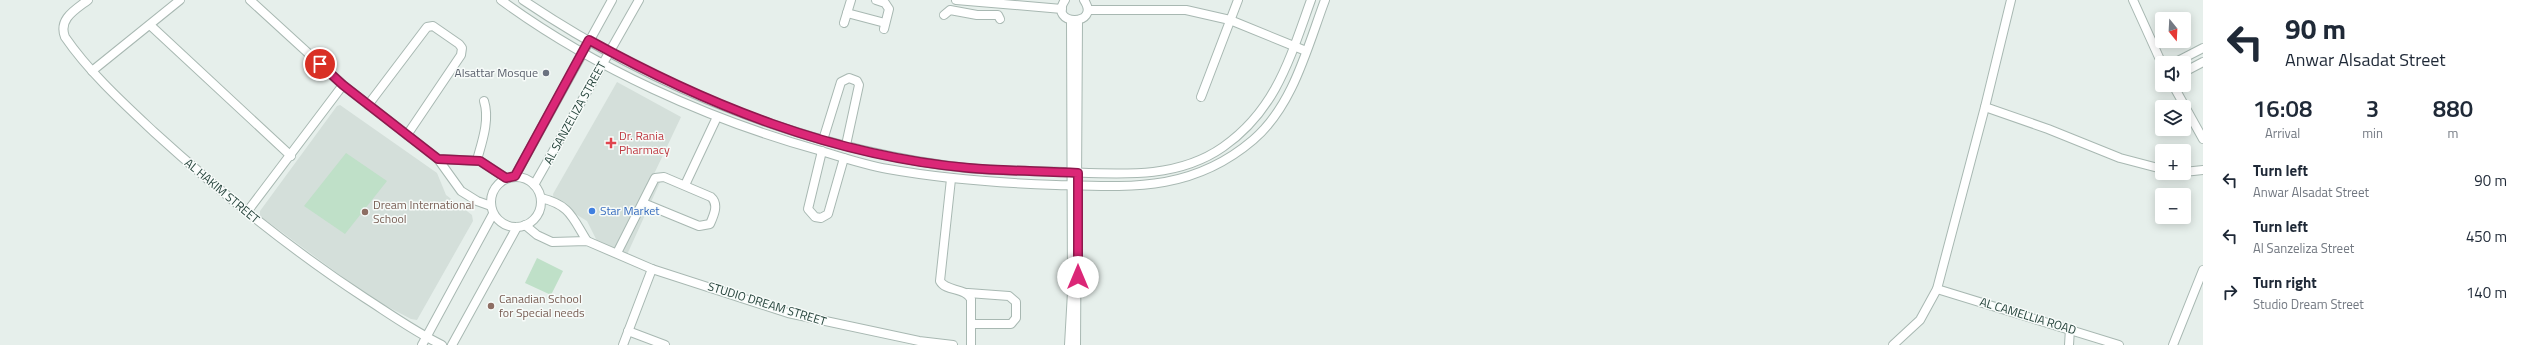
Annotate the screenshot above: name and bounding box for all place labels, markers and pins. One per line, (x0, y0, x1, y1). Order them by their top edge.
pin (303, 47, 337, 81)
place label: Alsattar Mosque (455, 63, 538, 82)
marker: Alsattar Mosque (541, 68, 551, 78)
place label: Dr. Rania Pharmacy (619, 126, 670, 159)
marker: Dr. Rania Pharmacy (606, 138, 616, 148)
place label: Dream International School (373, 195, 474, 228)
place label: Star Market (600, 201, 660, 220)
marker: Star Market (587, 206, 597, 216)
marker: Dream International School (360, 207, 370, 217)
place label: Canadian School for Special needs (499, 289, 585, 322)
marker: Canadian School for Special needs (486, 301, 496, 311)

